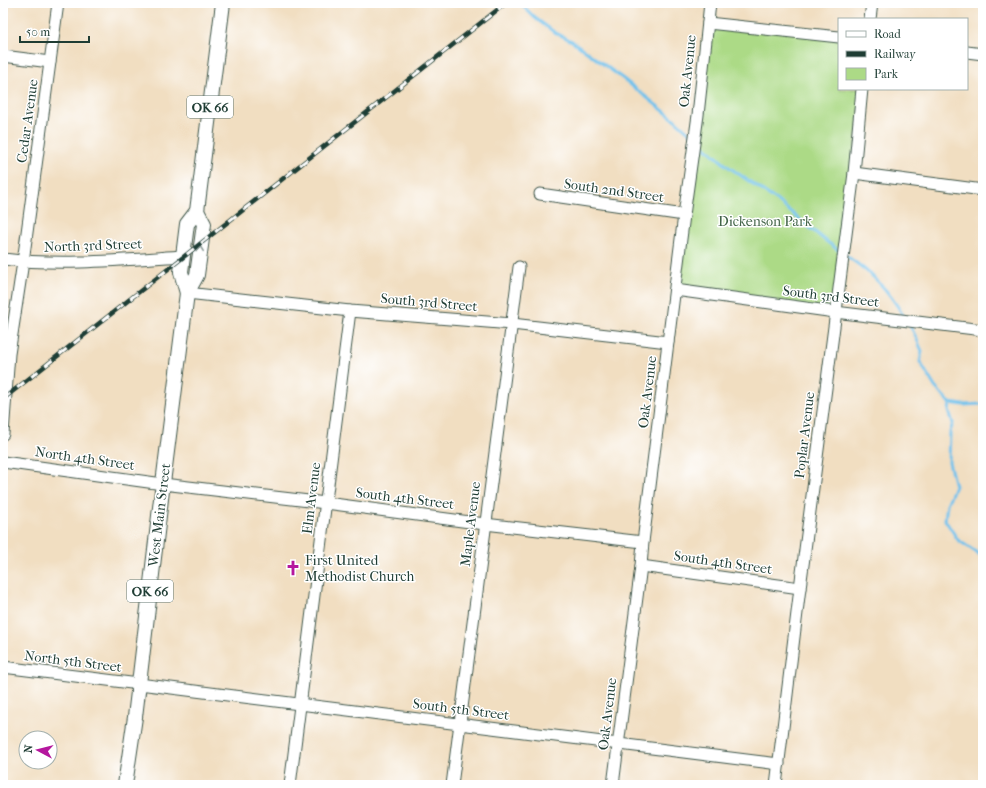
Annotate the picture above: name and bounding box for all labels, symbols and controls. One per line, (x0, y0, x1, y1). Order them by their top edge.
scale bar (20, 18, 89, 44)
legend (838, 18, 968, 90)
text: 50 m (26, 25, 50, 39)
text: Road (874, 27, 901, 41)
street label: Oak Avenue (675, 34, 700, 108)
text: Railway (874, 47, 916, 61)
text: Park (874, 67, 899, 81)
street label: Cedar Avenue (13, 78, 42, 164)
road number: OK 66 (187, 96, 233, 118)
street label: South 2nd Street (563, 175, 665, 206)
park label: Dickenson Park (718, 213, 813, 230)
street label: North 3rd Street (44, 235, 142, 256)
one-way arrow (196, 246, 205, 252)
street label: South 3rd Street (782, 282, 880, 311)
street label: South 3rd Street (380, 290, 478, 315)
street label: Oak Avenue (635, 355, 660, 429)
street label: Poplar Avenue (791, 391, 818, 479)
street label: North 4th Street (34, 443, 136, 474)
street label: Elm Avenue (299, 461, 324, 535)
street label: West Main Street (145, 462, 174, 569)
street label: Maple Avenue (457, 480, 484, 568)
street label: South 4th Street (355, 484, 455, 513)
street label: South 4th Street (673, 547, 773, 578)
place label: First United Methodist Church (305, 552, 414, 585)
church icon: First United Methodist Church (284, 559, 302, 577)
road number: OK 66 (127, 580, 173, 602)
street label: North 5th Street (23, 647, 123, 676)
street label: Oak Avenue (595, 677, 620, 751)
street label: South 5th Street (412, 695, 510, 724)
north arrow (18, 730, 58, 770)
text: N (22, 743, 36, 754)

